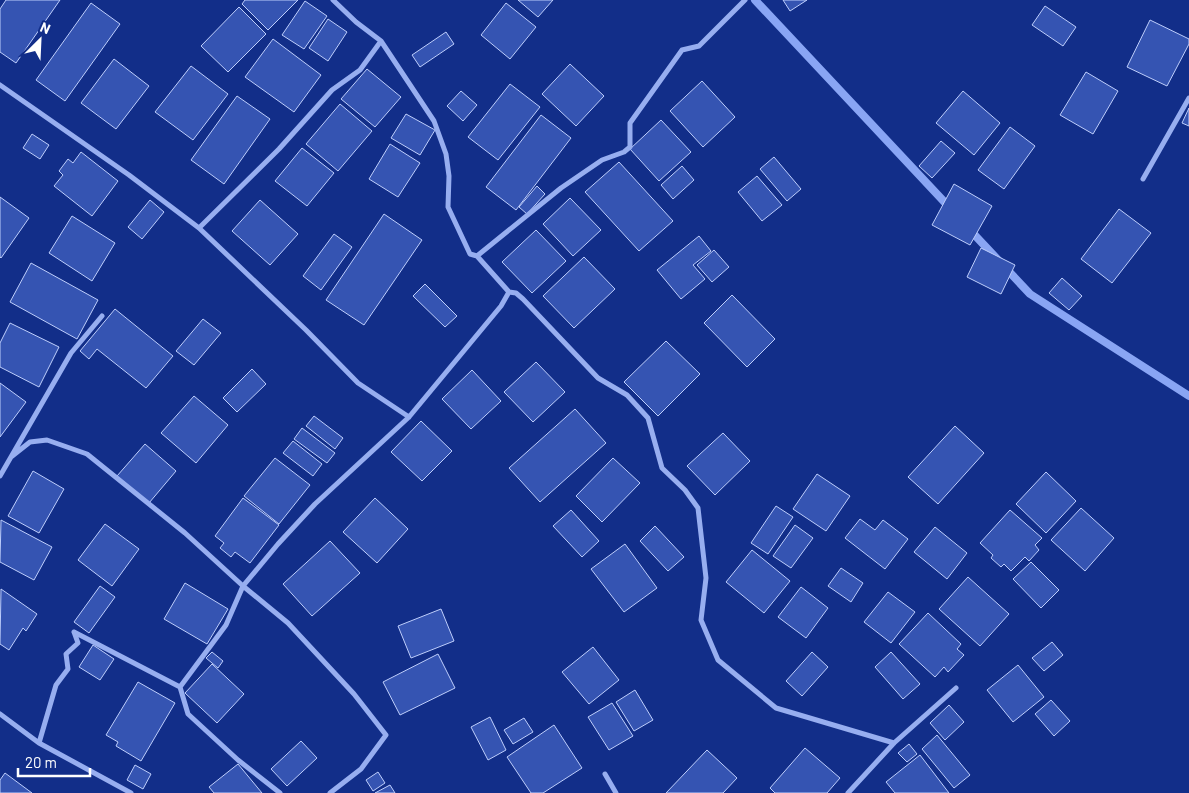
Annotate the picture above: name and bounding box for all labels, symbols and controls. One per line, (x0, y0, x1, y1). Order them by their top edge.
north arrow (15, 15, 65, 65)
text: N (38, 18, 53, 37)
scale bar (18, 746, 90, 778)
text: 20 m (25, 753, 57, 771)

